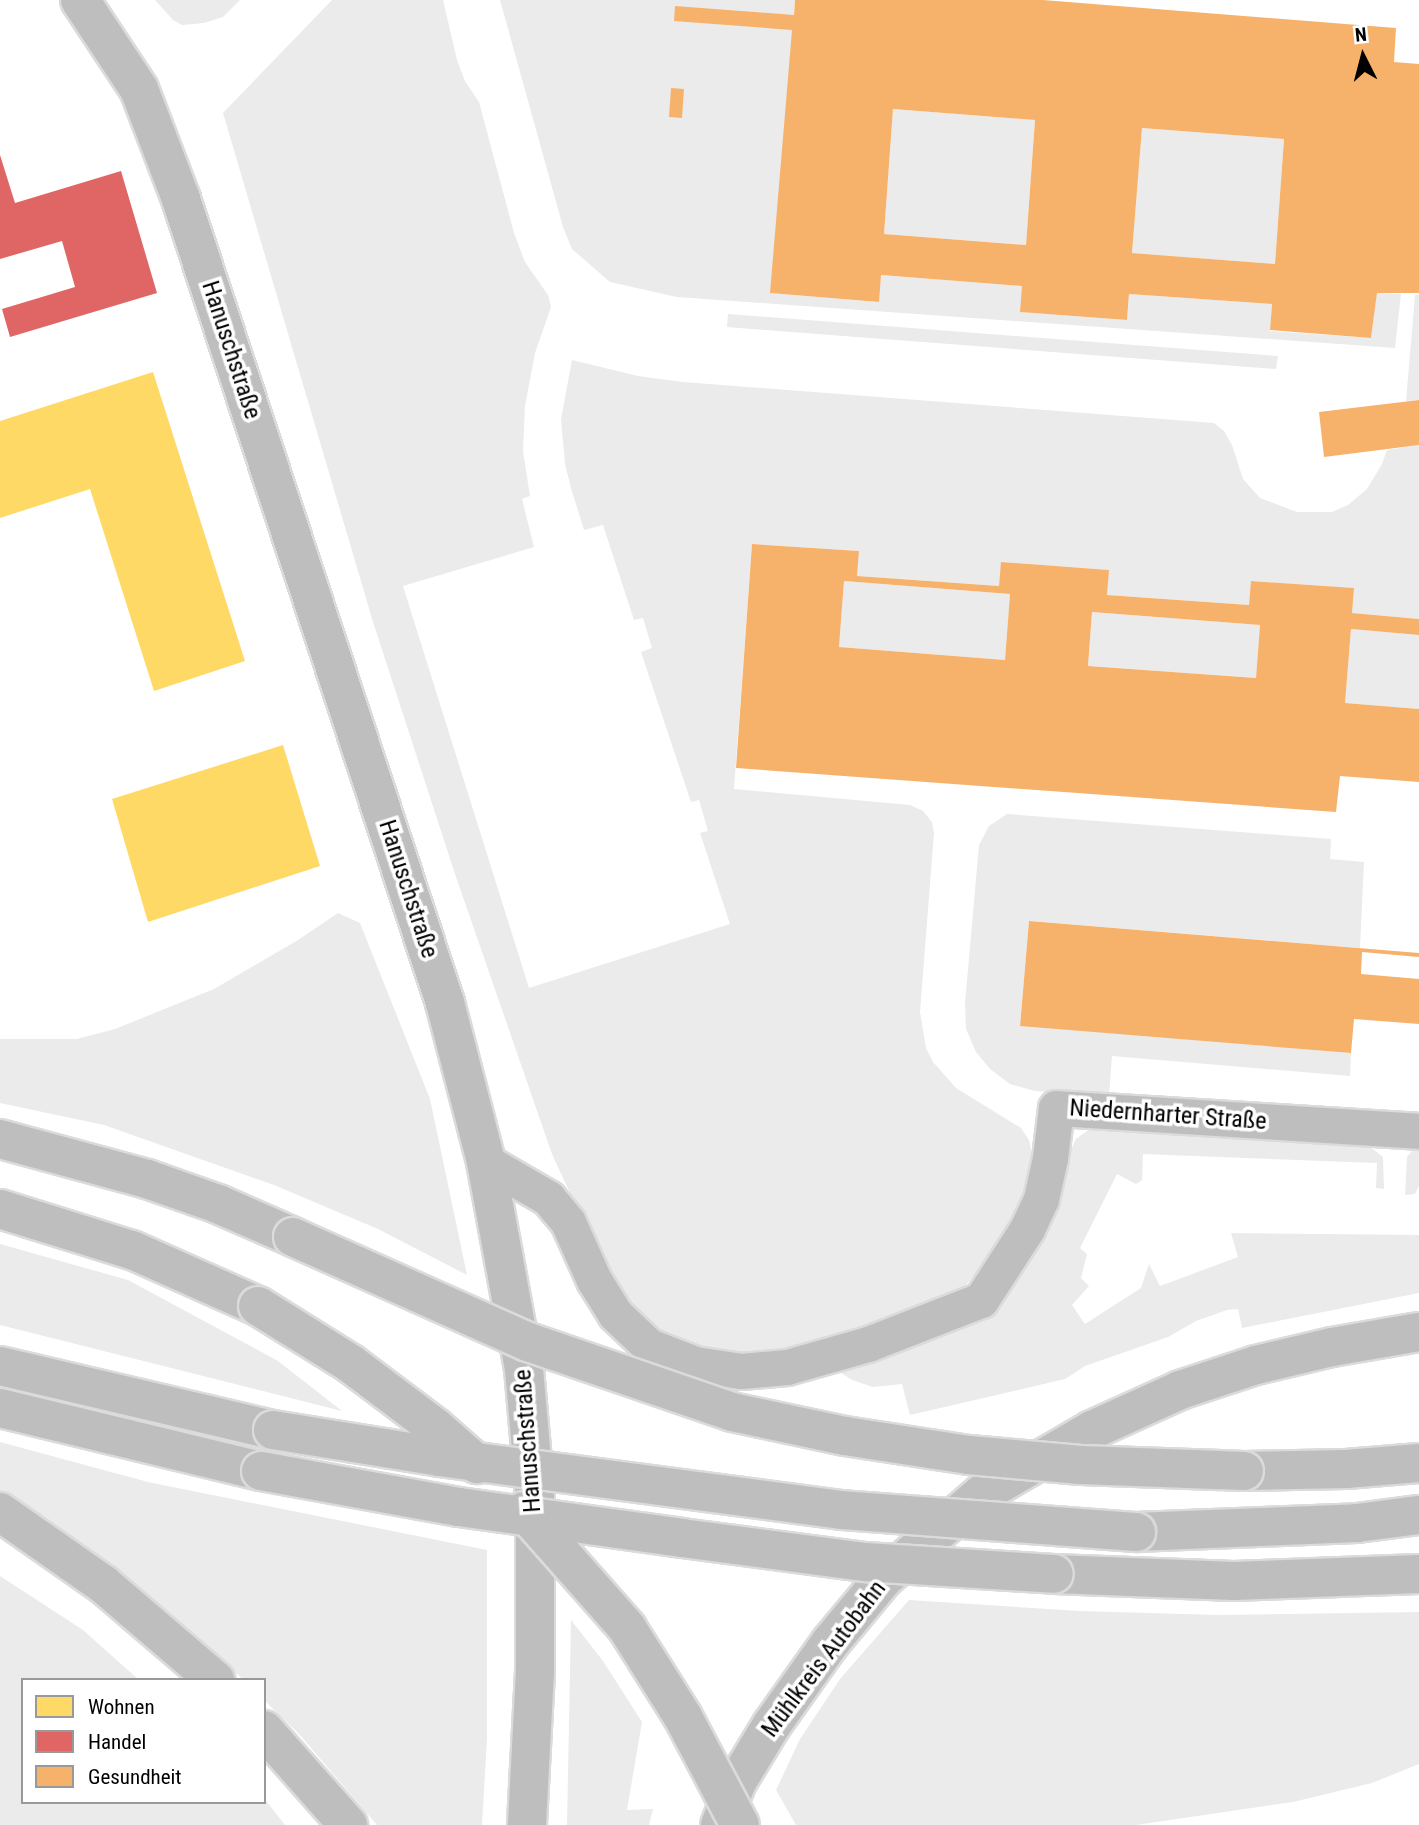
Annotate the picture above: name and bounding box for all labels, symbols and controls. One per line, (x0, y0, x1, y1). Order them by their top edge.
north arrow (1328, 21, 1398, 91)
text: N (1354, 23, 1368, 47)
street label: Hanuschstraße (195, 277, 267, 423)
street label: Hanuschstraße (372, 816, 444, 962)
street label: Niedernharter Straße (1068, 1094, 1268, 1136)
street label: Hanuschstraße (509, 1368, 547, 1514)
street label: Mühlkreis Autobahn (756, 1575, 892, 1743)
legend (21, 1678, 266, 1804)
text: Wohnen (88, 1695, 155, 1719)
text: Handel (88, 1730, 146, 1754)
text: Gesundheit (88, 1765, 182, 1789)

